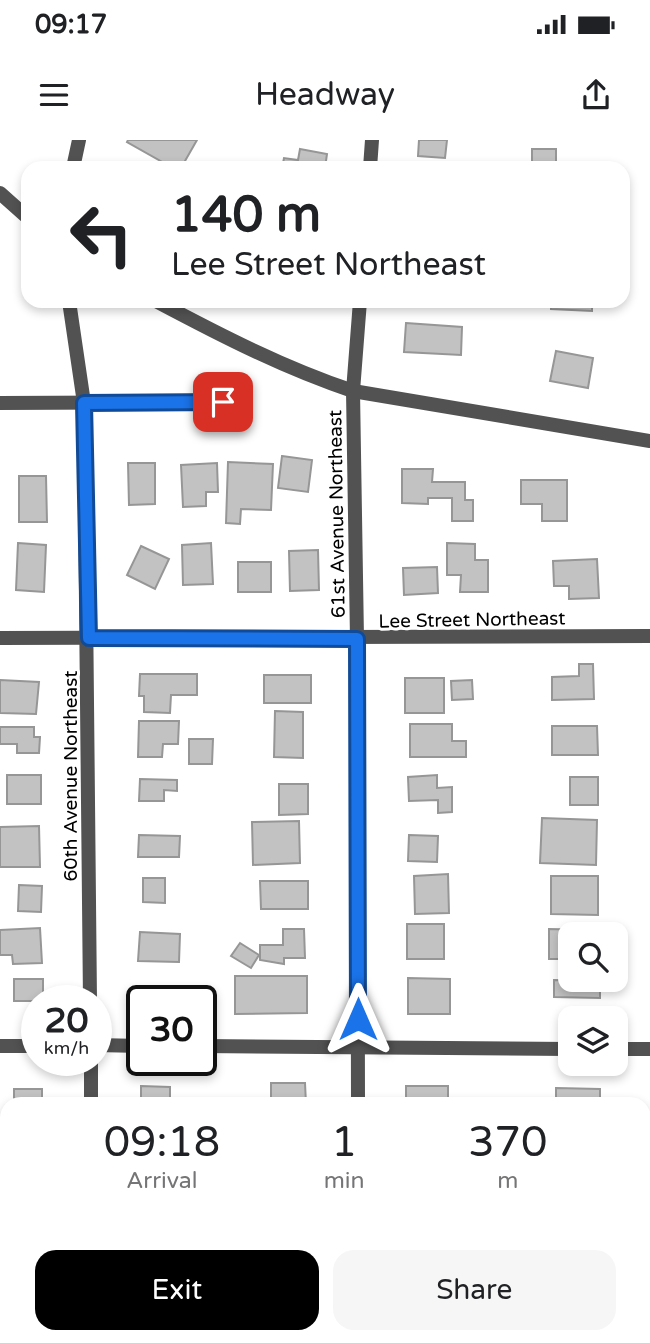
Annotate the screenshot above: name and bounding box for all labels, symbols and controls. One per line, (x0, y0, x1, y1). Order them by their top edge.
text: 09:17 (35, 9, 107, 40)
icon: menu (35, 76, 73, 114)
text: Headway (255, 76, 395, 114)
icon: share (577, 76, 615, 114)
text: 140 m (171, 186, 321, 245)
icon: left (56, 189, 147, 280)
text: Lee Street Northeast (171, 246, 486, 284)
pin (193, 372, 253, 432)
icon: arrive (204, 383, 242, 421)
street label: 61st Avenue Northeast (324, 410, 350, 618)
street label: Lee Street Northeast (378, 607, 566, 633)
street label: 60th Avenue Northeast (60, 671, 82, 881)
map controls (558, 922, 628, 1076)
button: search (558, 922, 628, 992)
position arrow (321, 982, 395, 1056)
speed limit sign: 30 (126, 985, 217, 1076)
text: 20 (45, 1000, 88, 1042)
button: layers (558, 1006, 628, 1076)
text: km/h (44, 1037, 89, 1059)
text: 09:18 (104, 1117, 220, 1168)
text: 1 (331, 1117, 357, 1168)
text: 370 (468, 1117, 547, 1168)
text: Arrival (126, 1167, 197, 1195)
text: min (324, 1167, 365, 1195)
text: m (497, 1167, 518, 1195)
button: Exit (35, 1250, 319, 1330)
button: Share (333, 1250, 616, 1330)

